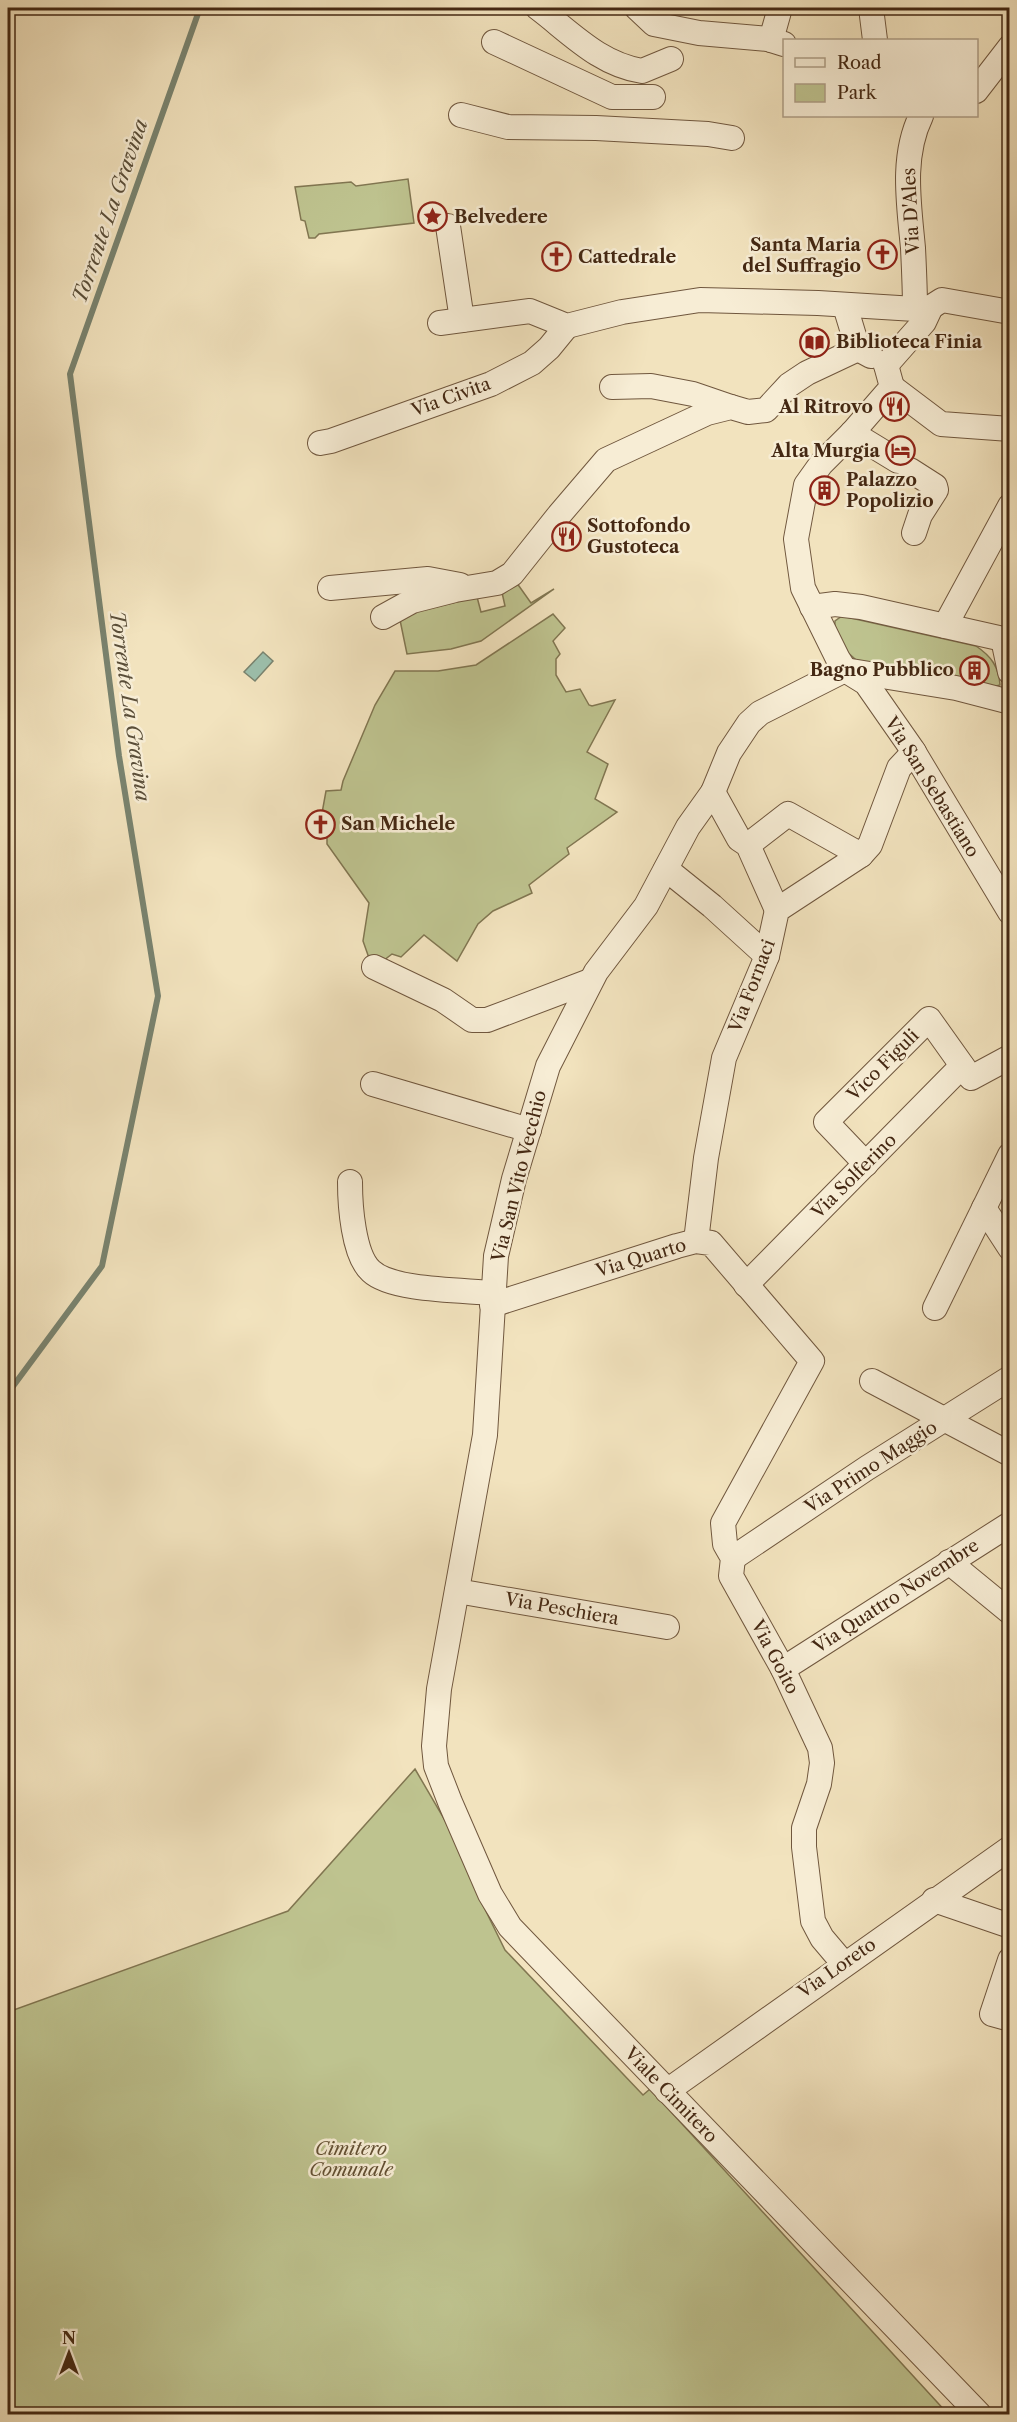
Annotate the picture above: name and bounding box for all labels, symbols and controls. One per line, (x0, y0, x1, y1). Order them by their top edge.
legend (783, 39, 978, 117)
text: Road (837, 52, 882, 74)
text: Park (837, 82, 878, 104)
water label: Torrente La Gravina (67, 116, 153, 306)
street label: Via D'Ales (898, 167, 924, 256)
place icon: Belvedere (417, 201, 449, 233)
place label: Belvedere (454, 206, 548, 228)
place label: Santa Maria del Suffragio (742, 234, 862, 277)
church icon: Santa Maria del Suffragio (866, 239, 898, 271)
church icon: Cattedrale (541, 241, 573, 273)
place label: Cattedrale (578, 246, 677, 268)
library icon: Biblioteca Finia (799, 326, 831, 358)
place label: Biblioteca Finia (836, 331, 983, 353)
street label: Via Civita (407, 372, 494, 422)
restaurant icon: Al Ritrovo (878, 391, 910, 423)
place label: Al Ritrovo (778, 396, 873, 418)
hotel icon: Alta Murgia (885, 435, 917, 467)
place label: Alta Murgia (770, 440, 881, 462)
place label: Palazzo Popolizio (846, 469, 934, 512)
building icon: Palazzo Popolizio (809, 474, 841, 506)
place label: Sottofondo Gustoteca (587, 515, 690, 558)
restaurant icon: Sottofondo Gustoteca (550, 520, 582, 552)
water label: Torrente La Gravina (105, 609, 155, 803)
building icon: Bagno Pubblico (959, 654, 991, 686)
place label: Bagno Pubblico (810, 659, 954, 681)
street label: Via San Sebastiano (879, 712, 984, 861)
church icon: San Michele (304, 808, 336, 840)
place label: San Michele (341, 813, 456, 835)
street label: Via Fornaci (724, 936, 780, 1037)
street label: Vico Figuli (842, 1024, 924, 1106)
street label: Via San Vito Vecchio (487, 1088, 551, 1265)
street label: Via Solferino (806, 1129, 901, 1224)
street label: Via Quarto (592, 1234, 689, 1282)
street label: Via Primo Maggio (800, 1416, 941, 1518)
street label: Via Quattro Novembre (808, 1534, 983, 1658)
street label: Via Peschiera (502, 1588, 621, 1630)
street label: Via Goito (746, 1615, 804, 1698)
street label: Via Loreto (793, 1933, 880, 2003)
street label: Viale Cimitero (619, 2042, 722, 2147)
park label: Cimitero Comunale (309, 2138, 394, 2181)
north arrow (39, 2323, 99, 2383)
text: N (62, 2328, 76, 2348)

